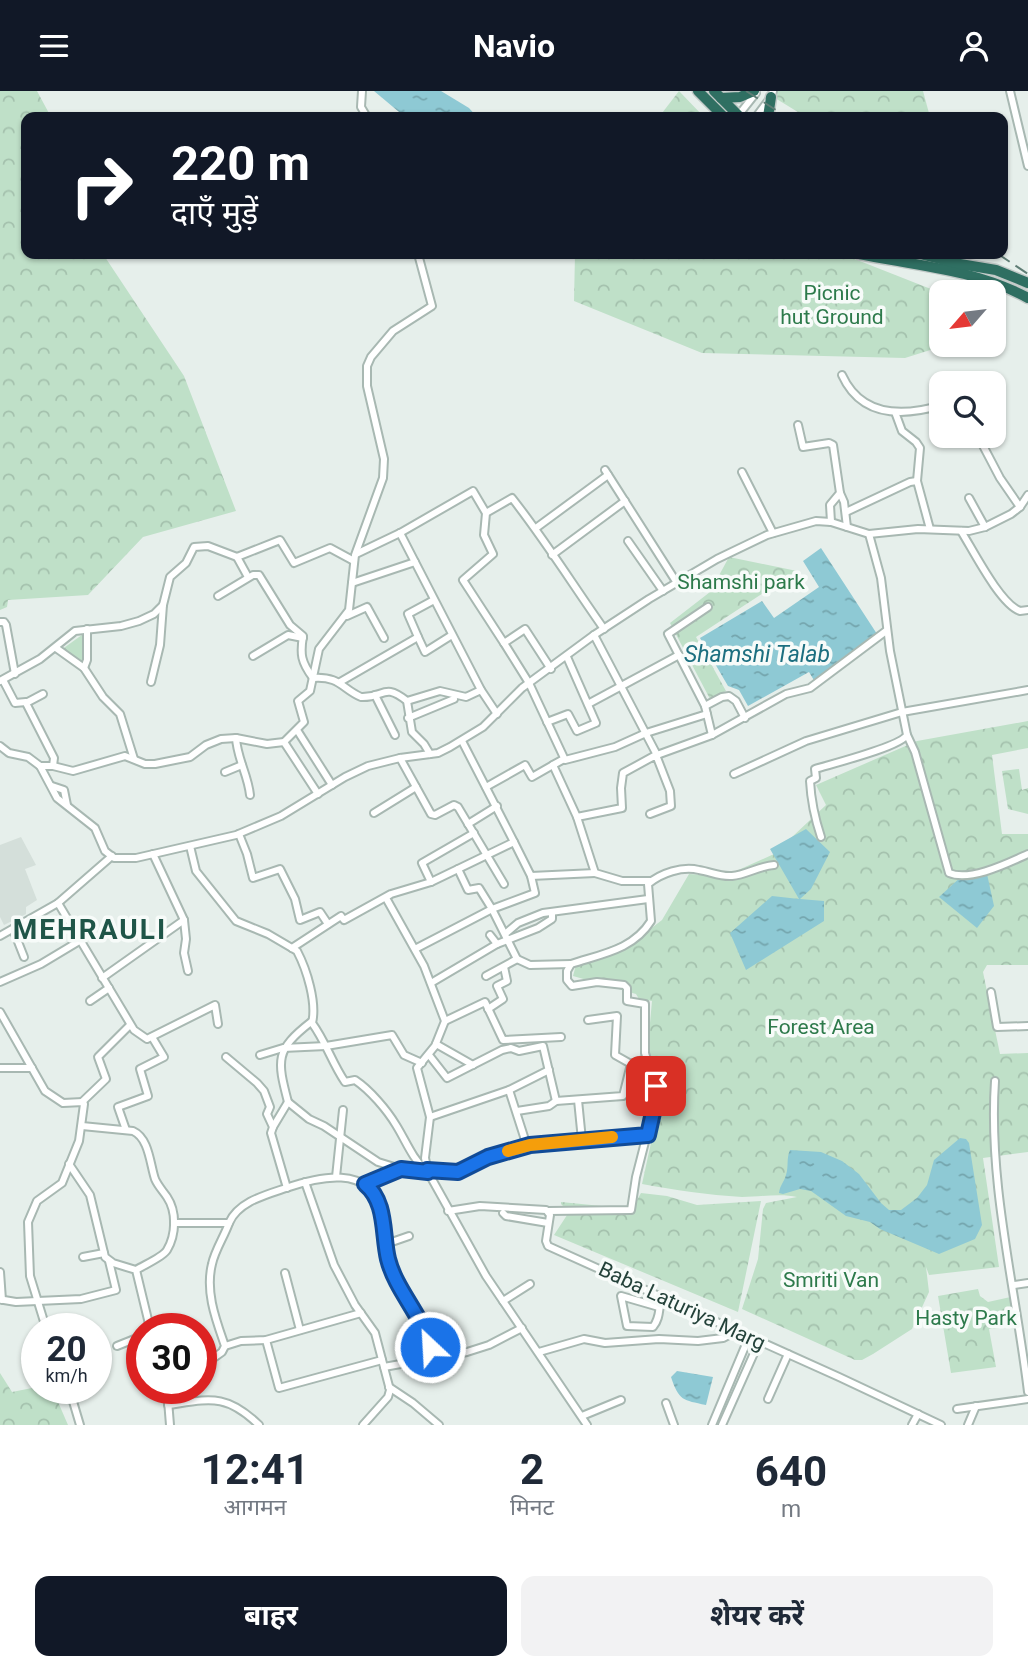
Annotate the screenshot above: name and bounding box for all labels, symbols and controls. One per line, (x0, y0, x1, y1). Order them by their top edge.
icon: menu (35, 27, 73, 65)
text: Navio (473, 27, 555, 65)
icon: person (955, 27, 993, 65)
text: 220 m (171, 135, 310, 192)
icon: right (56, 140, 147, 231)
text: दाएँ मुड़ें (171, 194, 258, 232)
north arrow (929, 280, 1006, 357)
map controls (929, 280, 1006, 448)
park label: Picnic hut Ground (780, 281, 884, 329)
button: search (929, 371, 1006, 448)
park label: Shamshi park (677, 570, 805, 594)
water label: Shamshi Talab (684, 641, 830, 668)
district label: MEHRAULI (13, 913, 167, 946)
park label: Forest Area (767, 1015, 875, 1039)
pin (626, 1056, 686, 1116)
icon: arrive (637, 1067, 675, 1105)
street label: Baba Laturiya Marg (595, 1257, 769, 1355)
park label: Smriti Van (783, 1268, 879, 1292)
park label: Hasty Park (915, 1306, 1017, 1330)
position arrow (393, 1310, 467, 1384)
speed limit sign: 30 (126, 1313, 217, 1404)
text: 20 (46, 1329, 87, 1370)
text: km/h (45, 1365, 88, 1386)
text: 12:41 (201, 1445, 309, 1494)
text: 2 (520, 1445, 544, 1494)
text: 640 (755, 1447, 827, 1496)
text: आगमन (223, 1494, 286, 1521)
text: मिनट (510, 1494, 554, 1521)
text: m (781, 1496, 801, 1523)
button: बाहर (35, 1576, 507, 1656)
button: शेयर करें (521, 1576, 993, 1656)

